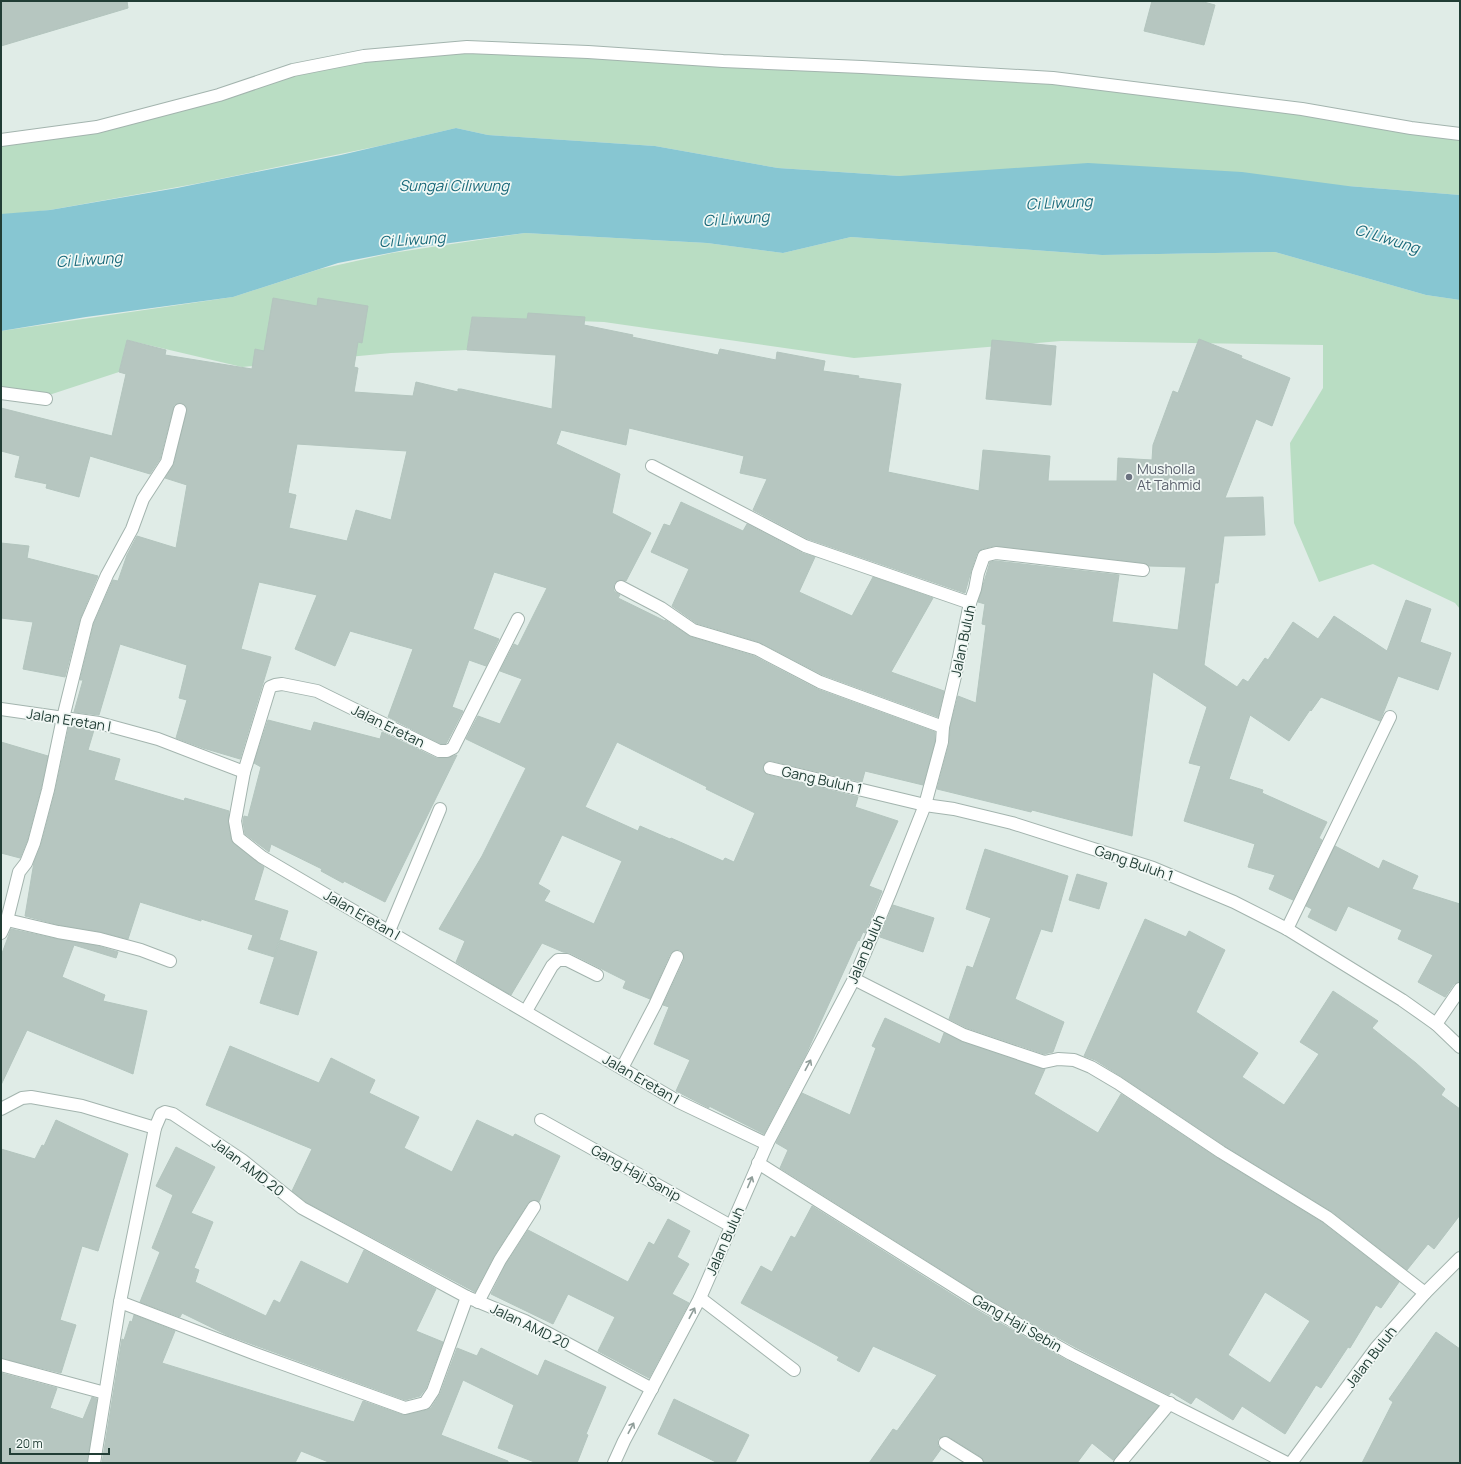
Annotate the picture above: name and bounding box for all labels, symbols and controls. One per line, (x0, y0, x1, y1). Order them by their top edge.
water label: Sungai Ciliwung (399, 175, 510, 196)
water label: Ci Liwung (1025, 190, 1094, 215)
water label: Ci Liwung (702, 206, 771, 231)
water label: Ci Liwung (1352, 219, 1423, 259)
water label: Ci Liwung (378, 227, 447, 252)
water label: Ci Liwung (55, 247, 124, 272)
place label: Musholla At Tahmid (1137, 459, 1201, 494)
marker: Musholla At Tahmid (1124, 472, 1134, 482)
street label: Jalan Buluh (946, 603, 979, 679)
street label: Jalan Eretan (348, 700, 428, 751)
street label: Jalan Eretan I (25, 703, 113, 736)
street label: Gang Buluh 1 (780, 761, 864, 798)
street label: Gang Buluh 1 (1092, 840, 1176, 885)
street label: Jalan Eretan I (321, 885, 404, 944)
street label: Jalan Buluh (842, 911, 889, 986)
street label: Jalan Eretan I (600, 1049, 683, 1108)
one-way arrow (805, 1059, 813, 1071)
street label: Jalan AMD 20 (208, 1133, 288, 1200)
street label: Gang Haji Sanip (588, 1140, 685, 1205)
one-way arrow (747, 1176, 755, 1188)
street label: Jalan Buluh (701, 1203, 748, 1278)
street label: Gang Haji Sebin (969, 1289, 1066, 1356)
street label: Jalan AMD 20 (487, 1298, 573, 1353)
one-way arrow (689, 1307, 696, 1319)
street label: Jalan Buluh (1341, 1322, 1401, 1391)
one-way arrow (628, 1422, 635, 1434)
scale bar (10, 1430, 109, 1456)
text: 20 m (16, 1435, 43, 1452)

